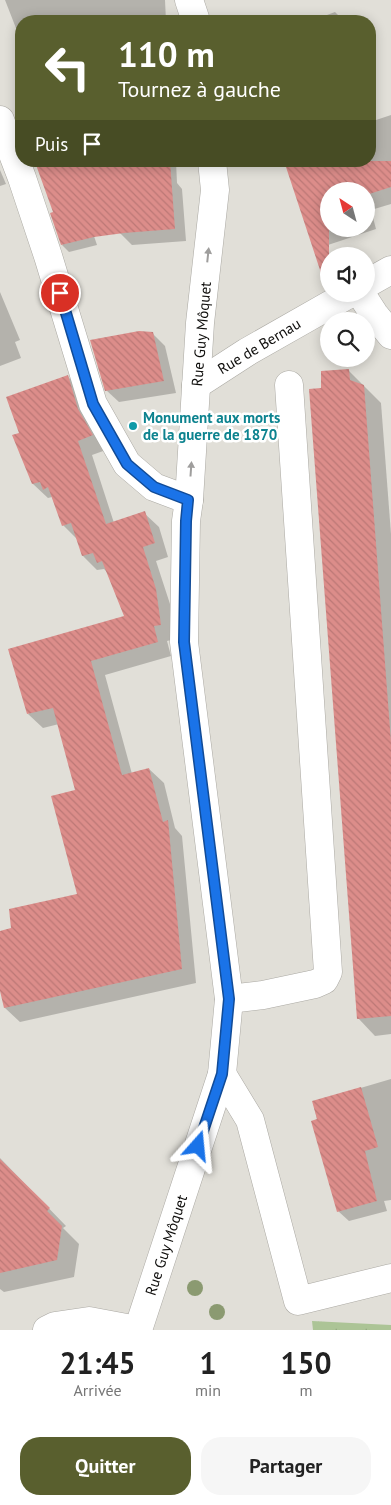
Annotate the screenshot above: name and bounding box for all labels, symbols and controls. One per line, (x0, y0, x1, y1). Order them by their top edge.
text: 110 m (118, 31, 215, 77)
icon: left (35, 35, 100, 100)
text: Tournez à gauche (118, 75, 281, 103)
icon: arrive (78, 130, 106, 158)
text: Puis (35, 132, 68, 156)
north arrow (320, 182, 375, 238)
map controls (320, 182, 375, 367)
one-way arrow (204, 246, 212, 262)
button: sound (320, 247, 375, 302)
pin (39, 272, 81, 314)
icon: arrive (46, 279, 74, 307)
street label: Rue Guy Môquet (187, 281, 215, 387)
button: search (320, 312, 375, 367)
street label: Rue de Bernau (214, 314, 304, 378)
place label: Monument aux morts de la guerre de 1870 (143, 408, 280, 444)
marker: Monument aux morts de la guerre de 1870 (127, 420, 139, 432)
one-way arrow (187, 461, 195, 477)
position arrow (171, 1119, 223, 1171)
street label: Rue Guy Môquet (141, 1192, 191, 1298)
text: 21:45 (59, 1343, 136, 1382)
text: 1 (200, 1343, 217, 1382)
text: 150 (280, 1343, 332, 1382)
text: Arrivée (73, 1380, 122, 1400)
text: min (195, 1380, 221, 1400)
text: m (300, 1380, 313, 1400)
button: Quitter (20, 1437, 191, 1495)
button: Partager (201, 1437, 371, 1495)

